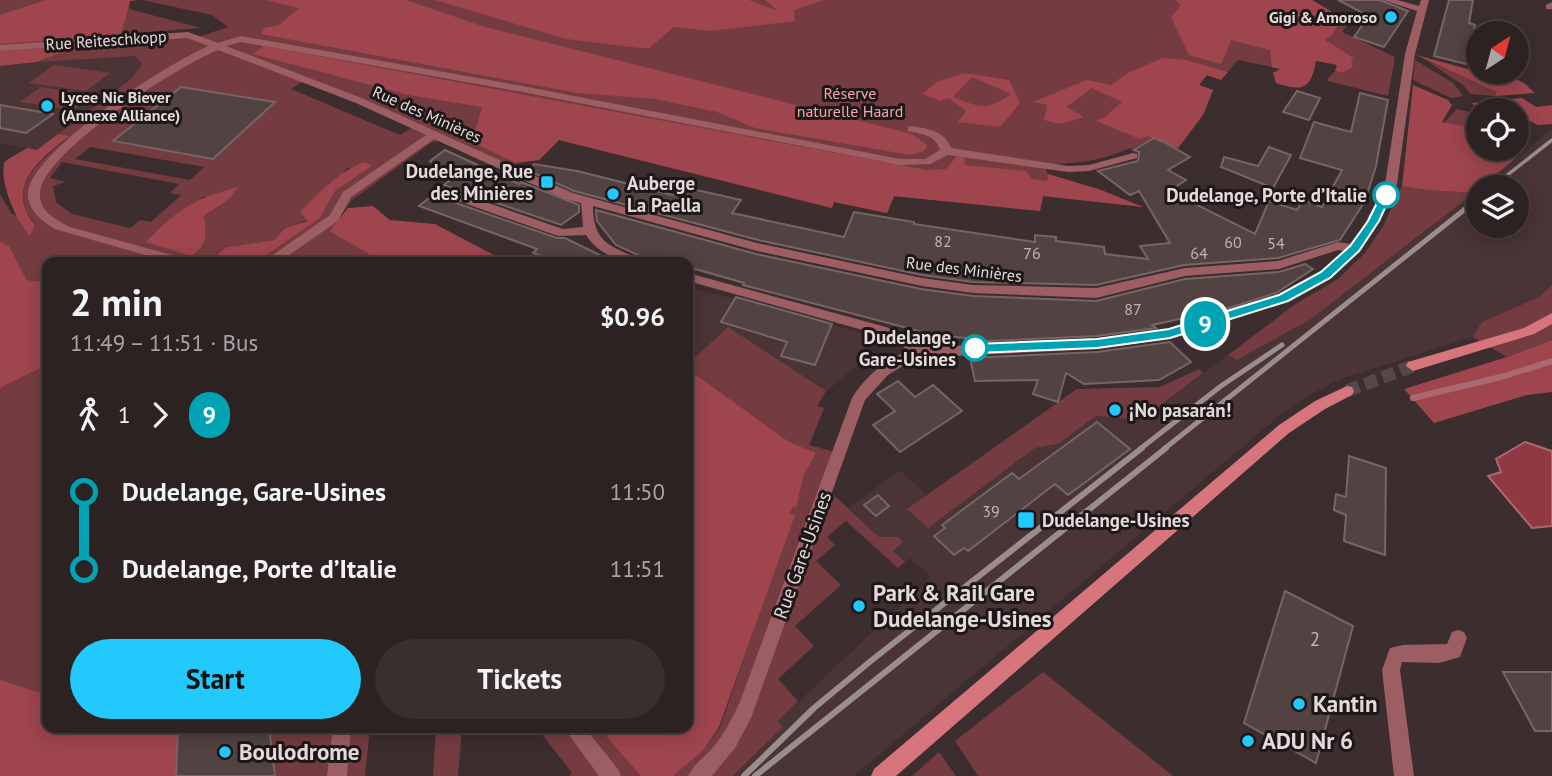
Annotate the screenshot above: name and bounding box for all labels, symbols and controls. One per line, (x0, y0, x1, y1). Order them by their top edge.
place label: Gigi & Amoroso (1269, 7, 1377, 27)
marker: Gigi & Amoroso (1383, 9, 1399, 25)
north arrow (1466, 21, 1530, 84)
map controls (1466, 21, 1529, 238)
street label: Rue Reiteschkopp (45, 26, 167, 54)
street label: Rue des Minières (370, 81, 485, 147)
park label: Réserve naturelle Haard (797, 83, 903, 121)
place label: Lycee Nic Biever (Annexe Alliance) (61, 87, 180, 125)
marker: Lycee Nic Biever (Annexe Alliance) (39, 98, 55, 114)
button: locate (1466, 98, 1529, 161)
place label: Dudelange, Rue des Minières (406, 159, 533, 205)
place label: Auberge La Paella (627, 171, 701, 217)
marker: Dudelange, Rue des Minières (539, 174, 555, 190)
button: layers (1466, 175, 1529, 238)
marker: Dudelange, Porte d’Italie (1373, 182, 1399, 208)
place label: Dudelange, Porte d’Italie (1166, 183, 1367, 207)
marker: Auberge La Paella (605, 186, 621, 202)
house number: 82 (934, 231, 952, 251)
house number: 60 (1224, 232, 1242, 252)
house number: 54 (1267, 233, 1285, 253)
house number: 76 (1023, 243, 1041, 263)
house number: 64 (1190, 243, 1208, 263)
street label: Rue des Minières (905, 252, 1023, 286)
text: 2 min (70, 277, 163, 326)
house number: 87 (1124, 299, 1142, 319)
text: $0.96 (600, 300, 665, 333)
line badge: 9 (1182, 301, 1228, 347)
text: 9 (1198, 308, 1212, 339)
place label: Dudelange, Gare-Usines (859, 325, 956, 371)
text: 11:49 – 11:51 · Bus (70, 328, 258, 357)
marker: Dudelange, Gare-Usines (962, 335, 988, 361)
icon: walk (70, 396, 108, 434)
icon: forward (141, 396, 179, 434)
place label: ¡No pasarán! (1129, 398, 1231, 422)
text: 9 (203, 399, 216, 430)
text: 1 (118, 400, 131, 429)
marker: ¡No pasarán! (1107, 402, 1123, 418)
text: Dudelange, Gare-Usines (122, 475, 386, 508)
text: 11:50 (610, 477, 665, 506)
street label: Rue Gare-Usines (768, 488, 836, 622)
house number: 39 (982, 501, 1000, 521)
place label: Dudelange-Usines (1042, 508, 1190, 532)
marker: Dudelange-Usines (1016, 510, 1036, 530)
text: Dudelange, Porte d’Italie (122, 552, 397, 585)
text: 11:51 (610, 554, 665, 583)
place label: Park & Rail Gare Dudelange-Usines (873, 578, 1052, 633)
marker: Park & Rail Gare Dudelange-Usines (851, 598, 867, 614)
house number: 2 (1310, 627, 1320, 651)
button: Start (70, 639, 361, 719)
button: Tickets (375, 639, 665, 719)
place label: Kantin (1313, 689, 1378, 718)
marker: Kantin (1291, 696, 1307, 712)
place label: ADU Nr 6 (1262, 726, 1353, 755)
marker: ADU Nr 6 (1240, 733, 1256, 749)
place label: Boulodrome (239, 737, 359, 766)
marker: Boulodrome (217, 744, 233, 760)

